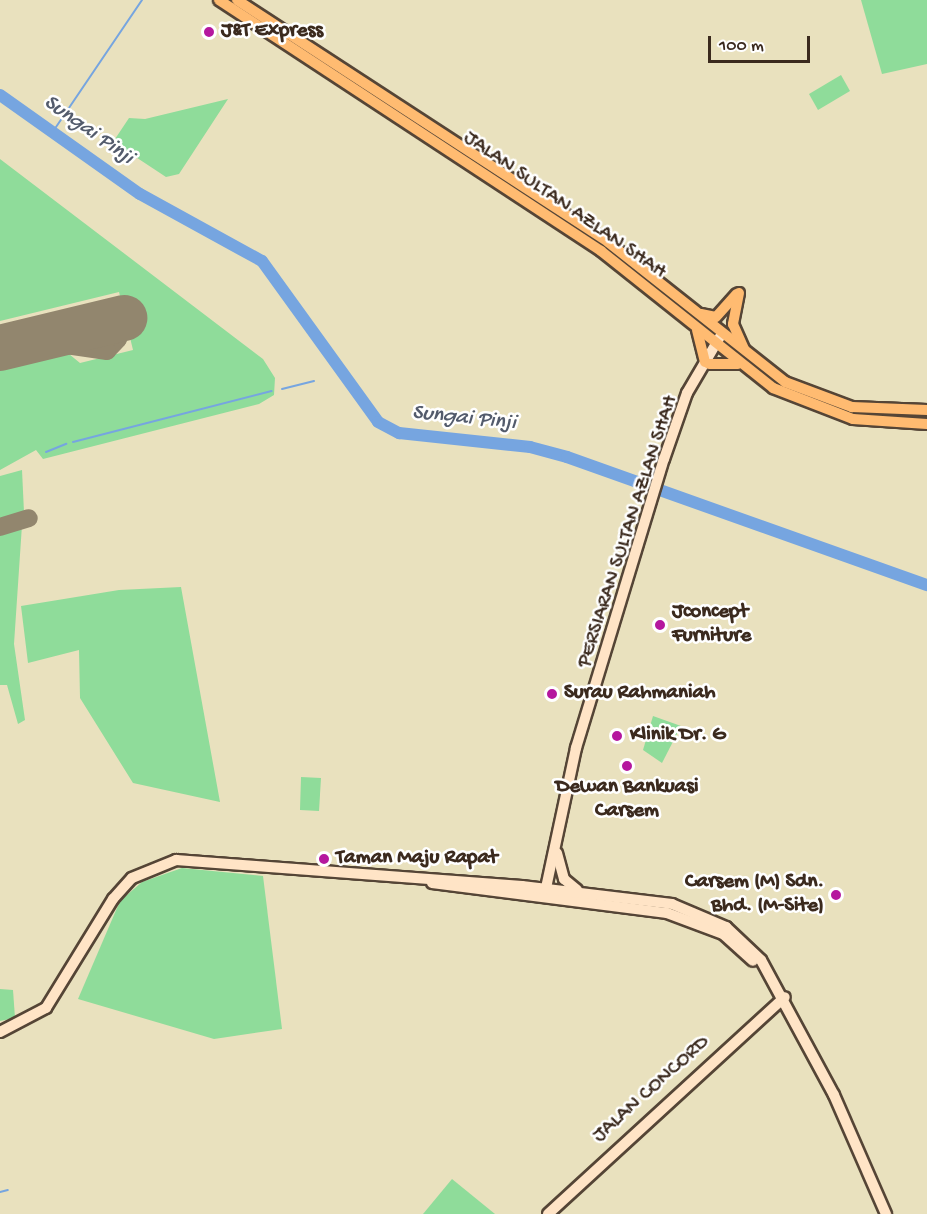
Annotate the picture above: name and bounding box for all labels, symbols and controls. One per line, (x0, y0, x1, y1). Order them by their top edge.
place label: J&T Express (221, 19, 323, 45)
scale bar (711, 24, 813, 62)
marker: J&T Express (202, 25, 216, 39)
text: 100 m (719, 36, 764, 57)
water label: Sungai Pinji (38, 90, 138, 172)
street label: JALAN SULTAN AZLAN SHAH (458, 126, 670, 286)
street label: PERSIARAN SULTAN AZLAN SHAH (573, 393, 685, 671)
water label: Sungai Pinji (411, 400, 517, 438)
place label: Jconcept Furniture (672, 600, 751, 650)
marker: Jconcept Furniture (653, 618, 667, 632)
place label: Surau Rahmaniah (564, 681, 715, 707)
marker: Surau Rahmaniah (545, 687, 559, 701)
place label: Klinik Dr. G (630, 723, 726, 749)
marker: Klinik Dr. G (608, 727, 626, 745)
marker: Dewan Bankuasi Carsem (620, 759, 634, 773)
place label: Dewan Bankuasi Carsem (556, 775, 698, 825)
place label: Taman Maju Rapat (336, 846, 498, 872)
marker: Taman Maju Rapat (317, 852, 331, 866)
place label: Carsem (M) Sdn. Bhd. (M-Site) (685, 870, 824, 920)
marker: Carsem (M) Sdn. Bhd. (M-Site) (829, 888, 843, 902)
street label: JALAN CONCORD (588, 1031, 716, 1149)

